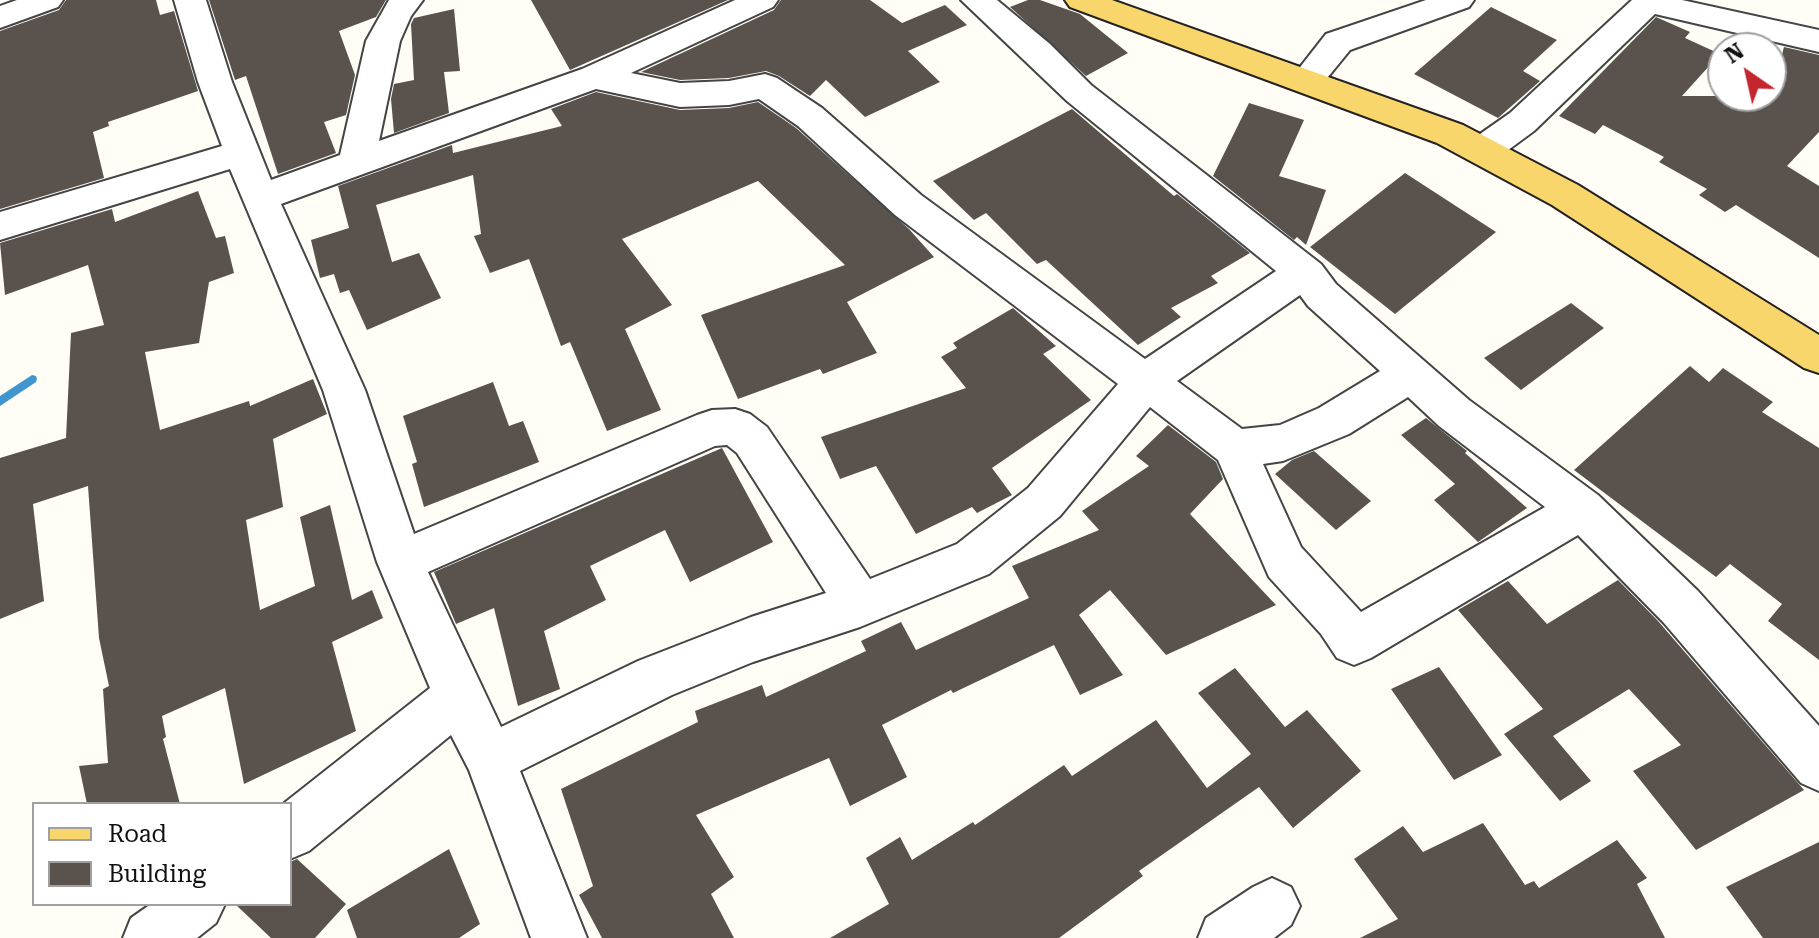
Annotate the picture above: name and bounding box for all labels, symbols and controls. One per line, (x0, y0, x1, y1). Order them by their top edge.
north arrow (1707, 32, 1787, 112)
text: N (1720, 38, 1748, 68)
legend (32, 802, 292, 906)
text: Road (108, 820, 167, 848)
text: Building (108, 860, 206, 888)

